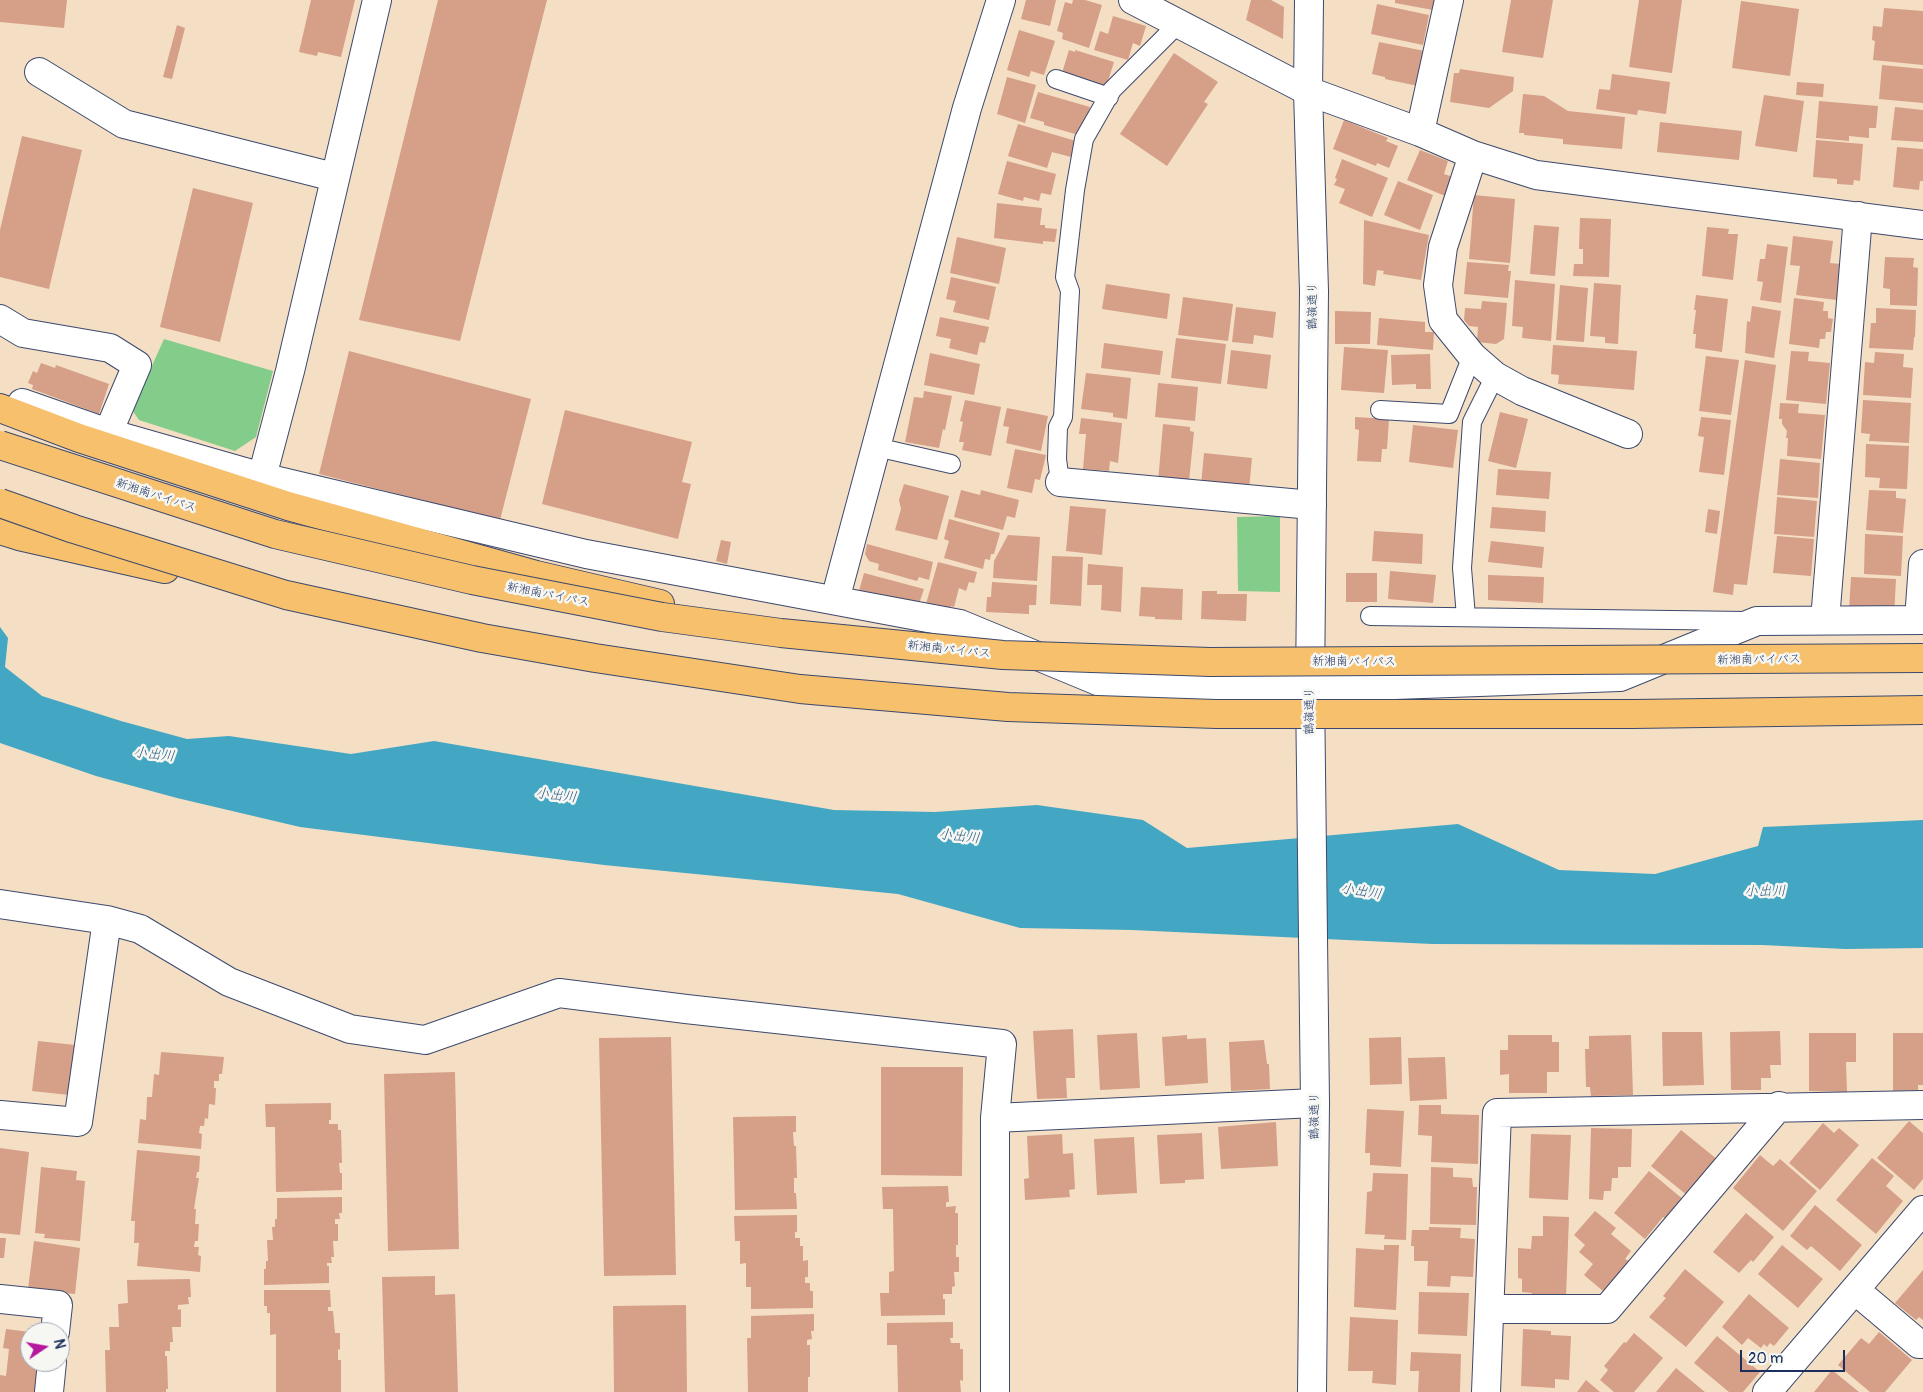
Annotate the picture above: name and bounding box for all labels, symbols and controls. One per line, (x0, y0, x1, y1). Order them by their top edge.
street label: 鶴嶺通り (1306, 282, 1320, 330)
street label: 新湘南バイパス (114, 476, 198, 516)
street label: 新湘南バイパス (505, 580, 591, 610)
street label: 新湘南バイパス (906, 638, 992, 662)
street label: 新湘南バイパス (1717, 652, 1801, 668)
street label: 新湘南バイパス (1312, 655, 1396, 669)
street label: 鶴嶺通り (1303, 687, 1317, 735)
water label: 小出川 (132, 744, 176, 766)
water label: 小出川 (534, 785, 578, 807)
water label: 小出川 (937, 826, 981, 848)
water label: 小出川 (1339, 880, 1383, 904)
water label: 小出川 (1744, 883, 1786, 901)
street label: 鶴嶺通り (1308, 1092, 1322, 1140)
north arrow (20, 1322, 70, 1372)
text: N (50, 1338, 68, 1350)
scale bar (1743, 1340, 1848, 1372)
text: 20 m (1748, 1349, 1783, 1368)

